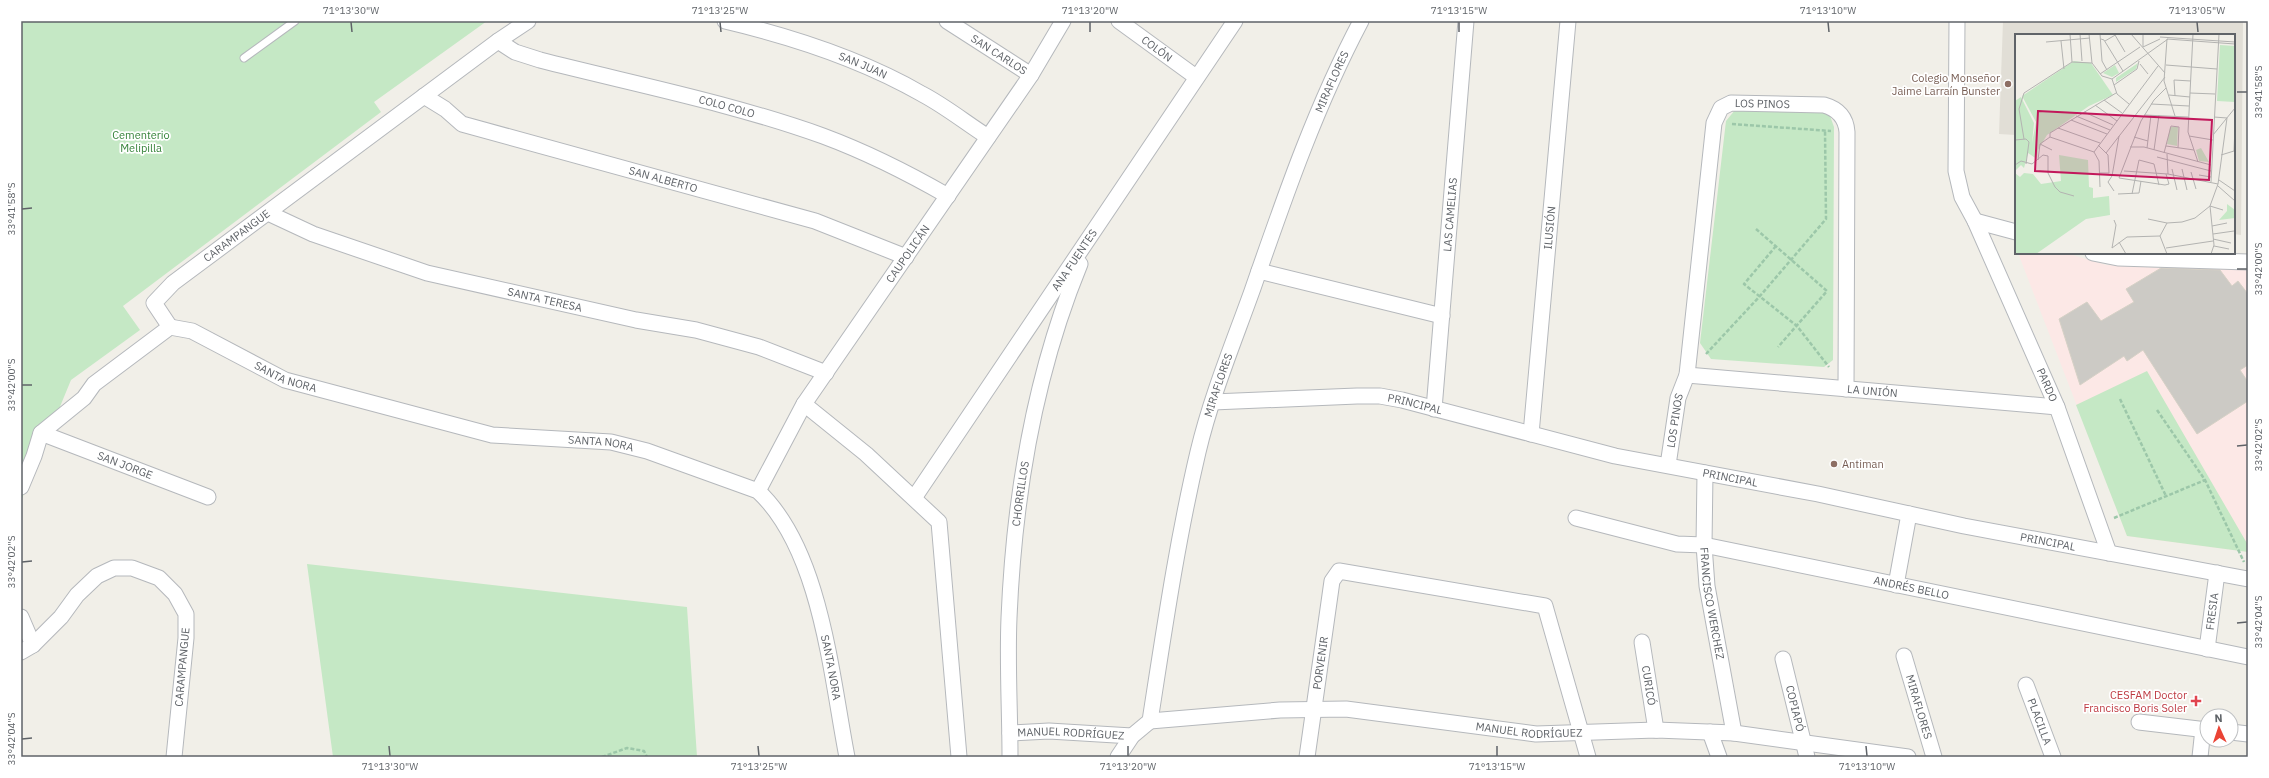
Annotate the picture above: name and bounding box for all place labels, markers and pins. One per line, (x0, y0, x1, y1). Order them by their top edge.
place label: Colegio Monseñor Jaime Larraín Bunster (1892, 71, 2000, 98)
marker: Colegio Monseñor Jaime Larraín Bunster (2003, 79, 2013, 89)
place label: Antiman (1842, 457, 1884, 471)
marker: Antiman (1829, 459, 1839, 469)
place label: CESFAM Doctor Francisco Boris Soler (2083, 688, 2187, 715)
marker: CESFAM Doctor Francisco Boris Soler (2190, 695, 2202, 707)

